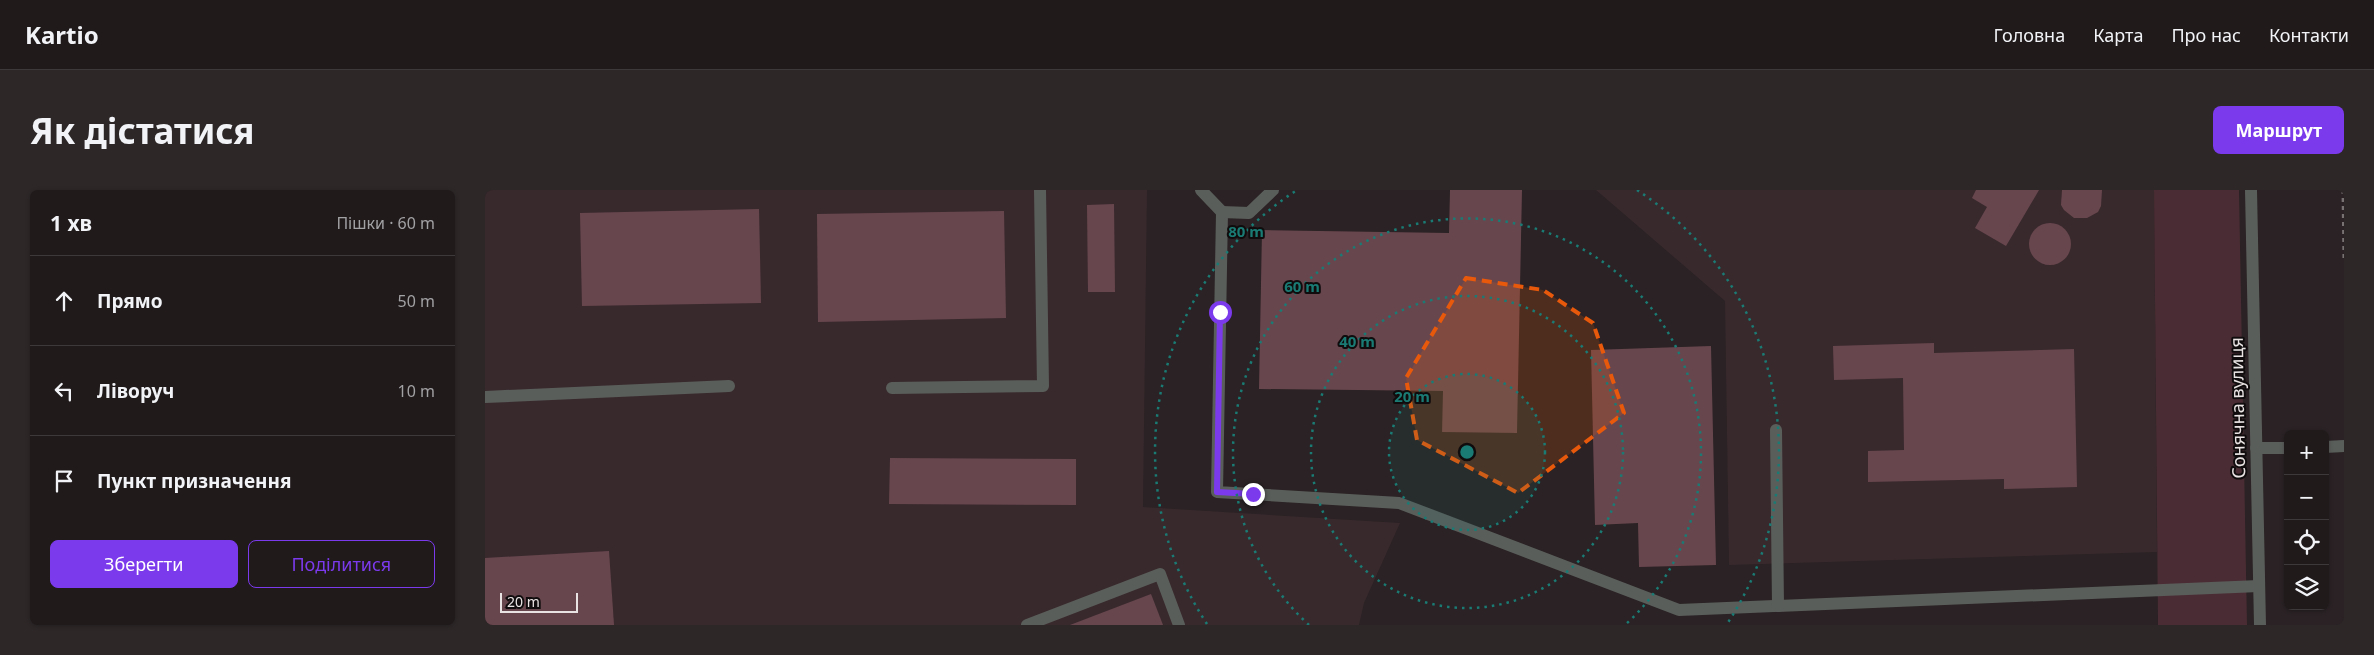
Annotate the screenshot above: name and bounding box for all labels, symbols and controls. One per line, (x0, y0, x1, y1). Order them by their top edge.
text: Kartio (25, 18, 99, 51)
text: Головна (1994, 23, 2065, 47)
text: Карта (2093, 23, 2143, 47)
text: Про нас (2171, 23, 2241, 47)
text: Контакти (2269, 23, 2349, 47)
button: Маршрут (2213, 106, 2344, 154)
text: Як дістатися (30, 107, 255, 154)
text: 1 хв (50, 209, 92, 237)
text: Пішки · 60 m (336, 212, 435, 234)
text: 80 m (1228, 221, 1264, 241)
text: 60 m (1284, 276, 1320, 296)
icon: ahead (50, 287, 78, 315)
text: Прямо (97, 288, 163, 314)
text: 50 m (398, 290, 435, 312)
route start (1209, 301, 1232, 324)
text: 40 m (1339, 331, 1375, 351)
street label: Сонячна вулиця (2224, 337, 2250, 479)
icon: left (50, 377, 78, 405)
text: Ліворуч (97, 378, 174, 404)
text: 10 m (398, 380, 435, 402)
text: 20 m (1394, 386, 1430, 406)
map controls (2284, 430, 2329, 610)
button: + (2284, 430, 2329, 475)
centre of rings (1458, 443, 1476, 461)
icon: arrive (50, 467, 78, 495)
text: Пункт призначення (97, 468, 291, 494)
button: − (2284, 475, 2329, 520)
route end (1242, 483, 1265, 506)
button: locate (2284, 520, 2329, 565)
button: Зберегти (50, 540, 238, 588)
button: Поділитися (248, 540, 435, 588)
button: layers (2284, 565, 2329, 610)
scale bar (500, 590, 577, 613)
text: 20 m (507, 592, 540, 611)

